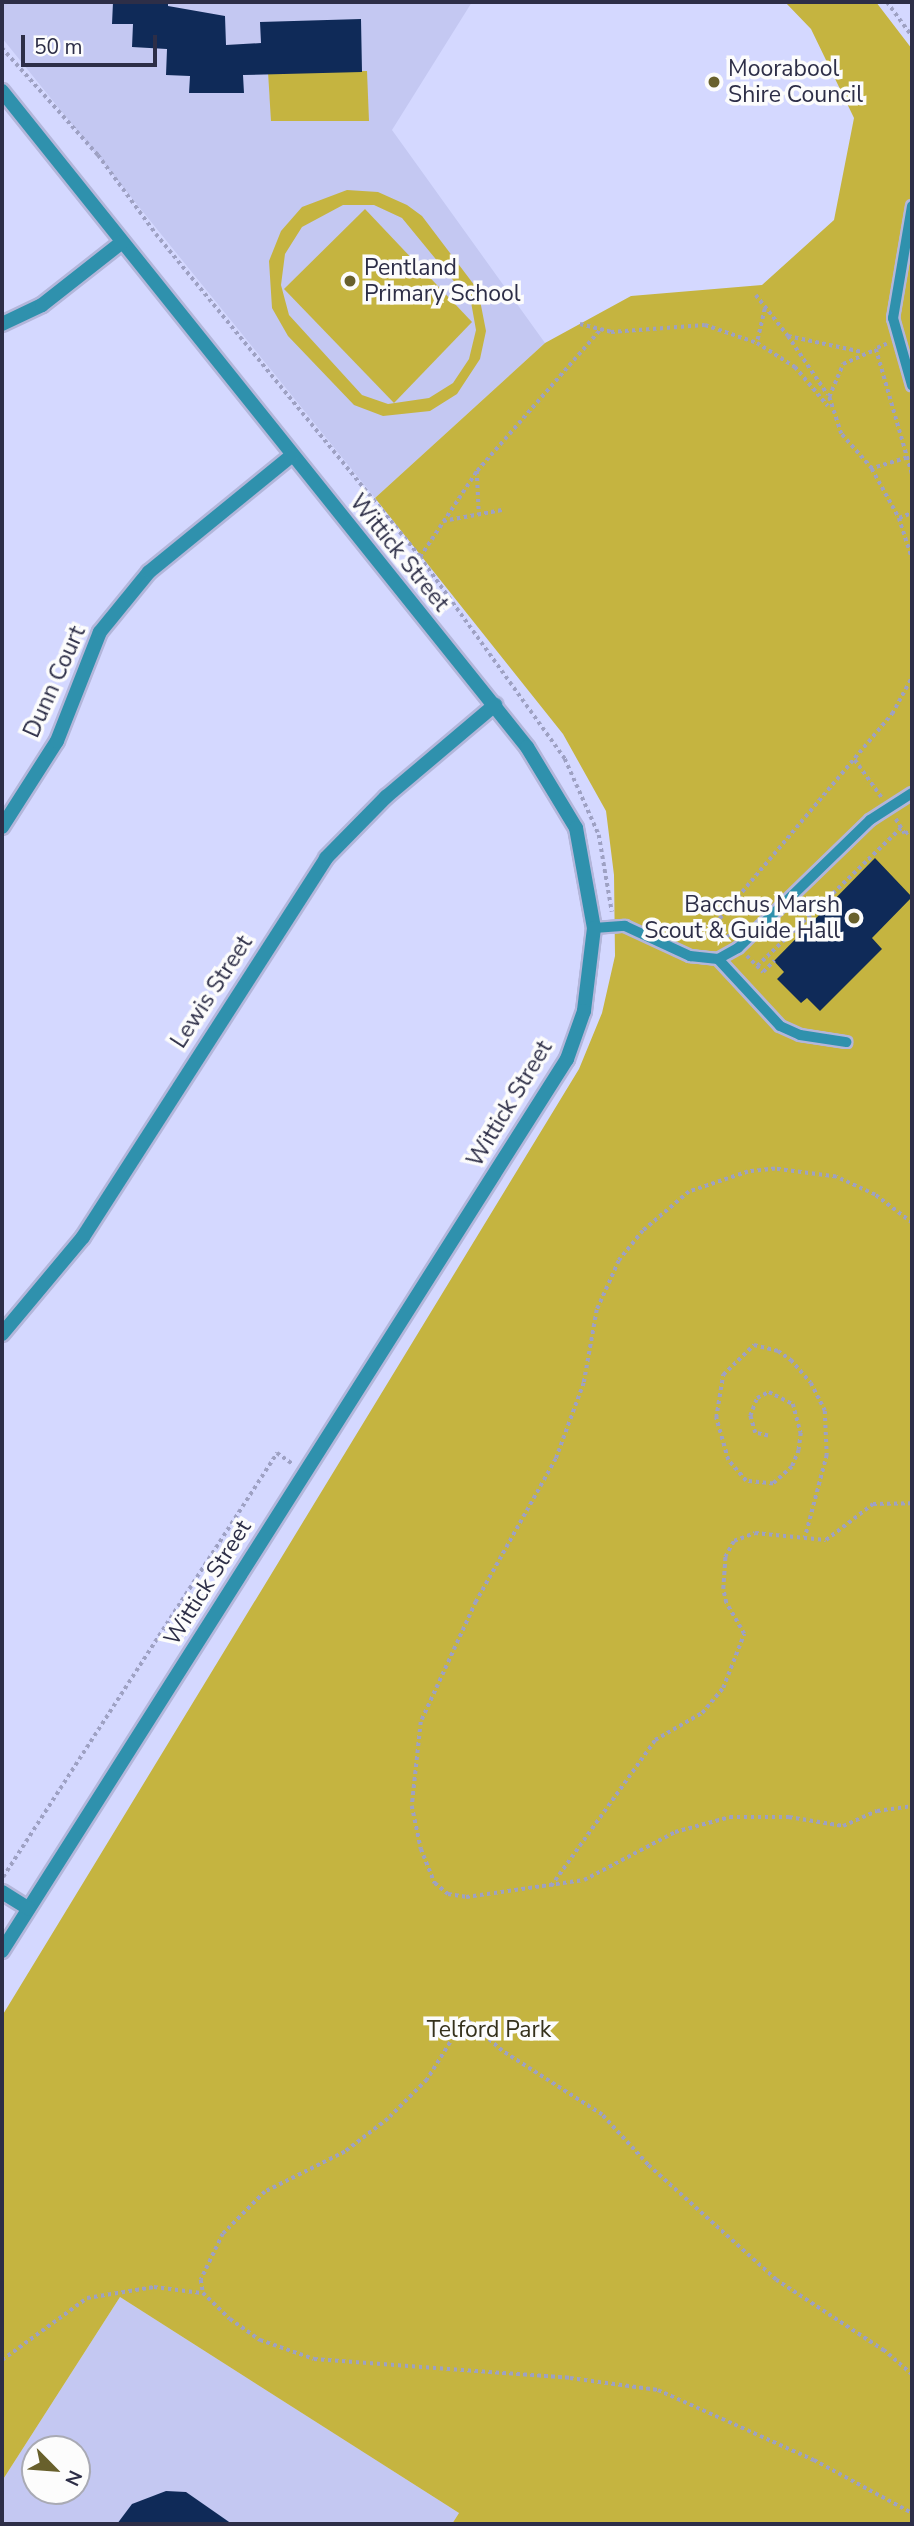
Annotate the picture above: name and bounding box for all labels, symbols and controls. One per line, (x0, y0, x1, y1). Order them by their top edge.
scale bar (24, 21, 161, 65)
text: 50 m (34, 33, 83, 61)
place label: Moorabool Shire Council (728, 55, 863, 109)
marker: Moorabool Shire Council (706, 74, 722, 90)
place label: Pentland Primary School (364, 254, 521, 308)
marker: Pentland Primary School (342, 273, 358, 289)
street label: Wittick Street (343, 489, 455, 617)
street label: Dunn Court (18, 622, 92, 742)
place label: Bacchus Marsh Scout & Guide Hall (644, 891, 840, 945)
marker: Bacchus Marsh Scout & Guide Hall (846, 910, 862, 926)
street label: Lewis Street (165, 930, 259, 1054)
street label: Wittick Street (461, 1036, 559, 1172)
street label: Wittick Street (159, 1515, 257, 1651)
park label: Telford Park (427, 2016, 551, 2044)
north arrow (21, 2435, 91, 2505)
text: N (58, 2466, 88, 2490)

